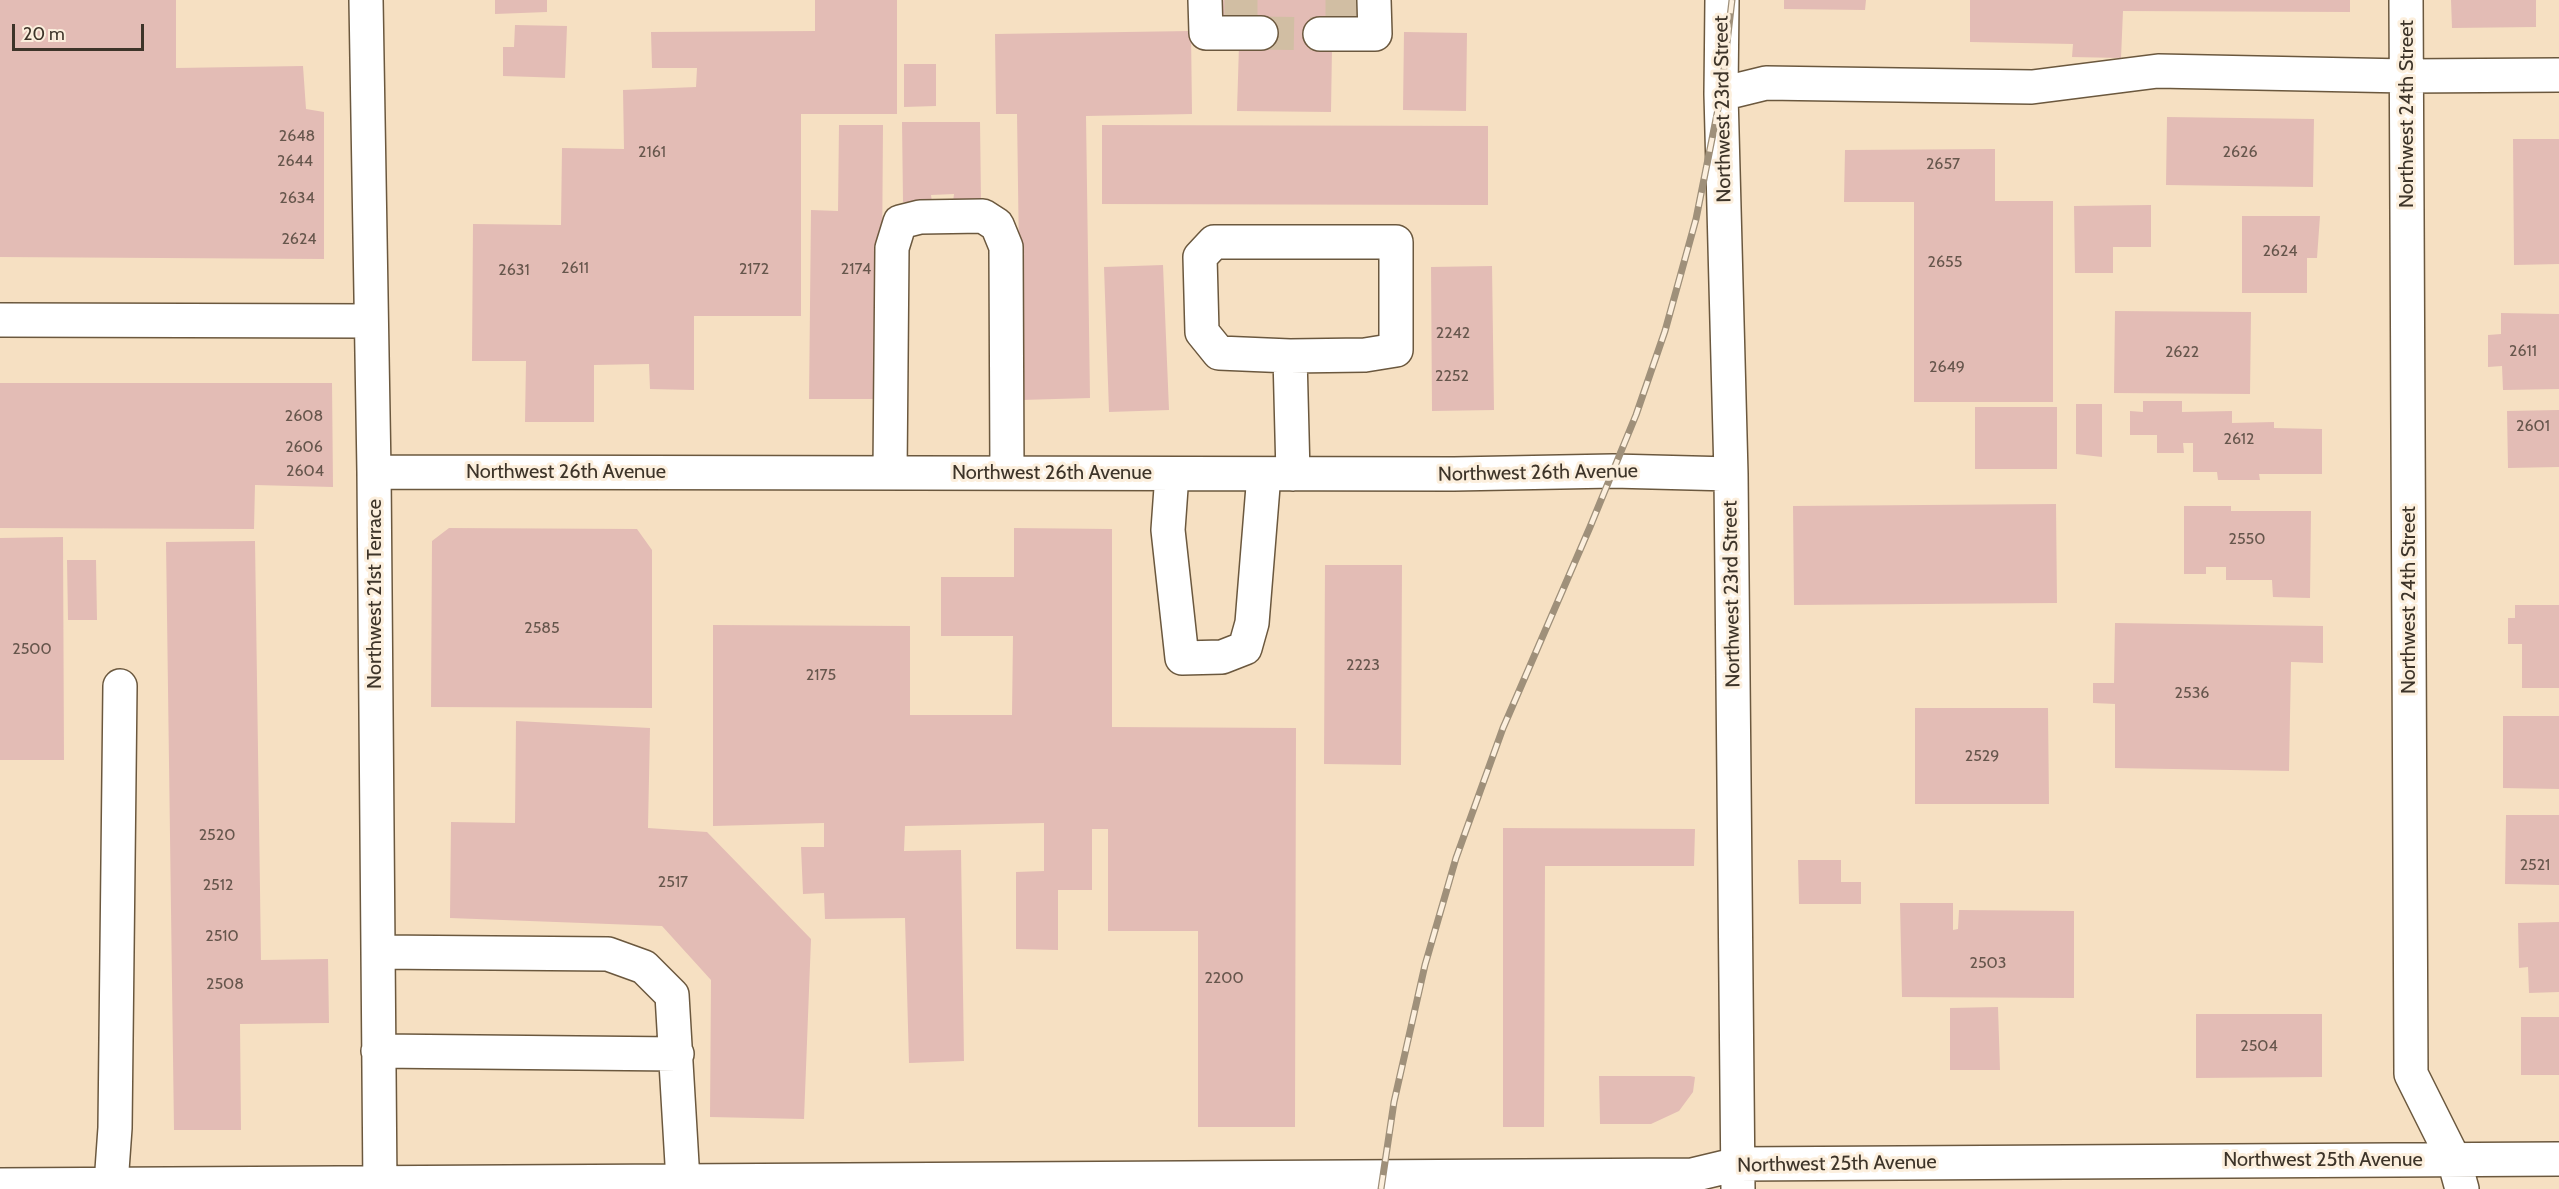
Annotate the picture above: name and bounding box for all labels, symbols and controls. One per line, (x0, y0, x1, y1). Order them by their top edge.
scale bar (15, 12, 147, 50)
street label: Northwest 23rd Street (1709, 15, 1737, 203)
street label: Northwest 24th Street (2395, 20, 2419, 208)
text: 20 m (23, 23, 65, 45)
house number: 2648 (279, 126, 315, 146)
house number: 2161 (638, 142, 666, 162)
house number: 2626 (2223, 142, 2257, 162)
house number: 2644 (277, 151, 313, 171)
house number: 2657 (1926, 154, 1960, 174)
house number: 2634 (279, 188, 315, 208)
house number: 2624 (281, 229, 317, 249)
house number: 2624 (2262, 241, 2298, 261)
house number: 2655 (1928, 252, 1962, 272)
house number: 2611 (561, 258, 589, 278)
house number: 2172 (739, 259, 769, 279)
house number: 2174 (841, 259, 871, 279)
house number: 2631 (498, 260, 530, 280)
house number: 2242 (1436, 323, 1470, 343)
house number: 2611 (2509, 341, 2537, 361)
house number: 2622 (2165, 342, 2199, 362)
house number: 2649 (1929, 357, 1965, 377)
house number: 2252 (1435, 366, 1469, 386)
house number: 2608 (285, 406, 323, 426)
house number: 2601 (2516, 416, 2550, 436)
house number: 2612 (2224, 429, 2254, 449)
house number: 2606 (285, 437, 323, 457)
street label: Northwest 26th Avenue (1438, 459, 1638, 487)
street label: Northwest 26th Avenue (466, 460, 666, 484)
house number: 2604 (286, 461, 324, 481)
street label: Northwest 26th Avenue (952, 461, 1152, 485)
street label: Northwest 21st Terrace (363, 499, 387, 689)
street label: Northwest 23rd Street (1718, 500, 1746, 688)
street label: Northwest 24th Street (2397, 506, 2421, 694)
house number: 2550 (2229, 529, 2265, 549)
house number: 2585 (524, 618, 560, 638)
house number: 2500 (12, 639, 52, 659)
house number: 2223 (1346, 655, 1380, 675)
house number: 2175 (806, 665, 836, 685)
house number: 2536 (2175, 683, 2209, 703)
house number: 2529 (1965, 746, 1999, 766)
house number: 2520 (199, 825, 235, 845)
house number: 2521 (2520, 855, 2550, 875)
house number: 2517 (658, 872, 688, 892)
house number: 2512 (203, 875, 233, 895)
house number: 2510 (205, 926, 239, 946)
house number: 2503 (1970, 953, 2006, 973)
house number: 2200 (1204, 968, 1244, 988)
house number: 2508 (206, 974, 244, 994)
house number: 2504 (2240, 1036, 2278, 1056)
street label: Northwest 25th Avenue (2223, 1148, 2423, 1172)
street label: Northwest 25th Avenue (1737, 1150, 1937, 1178)

